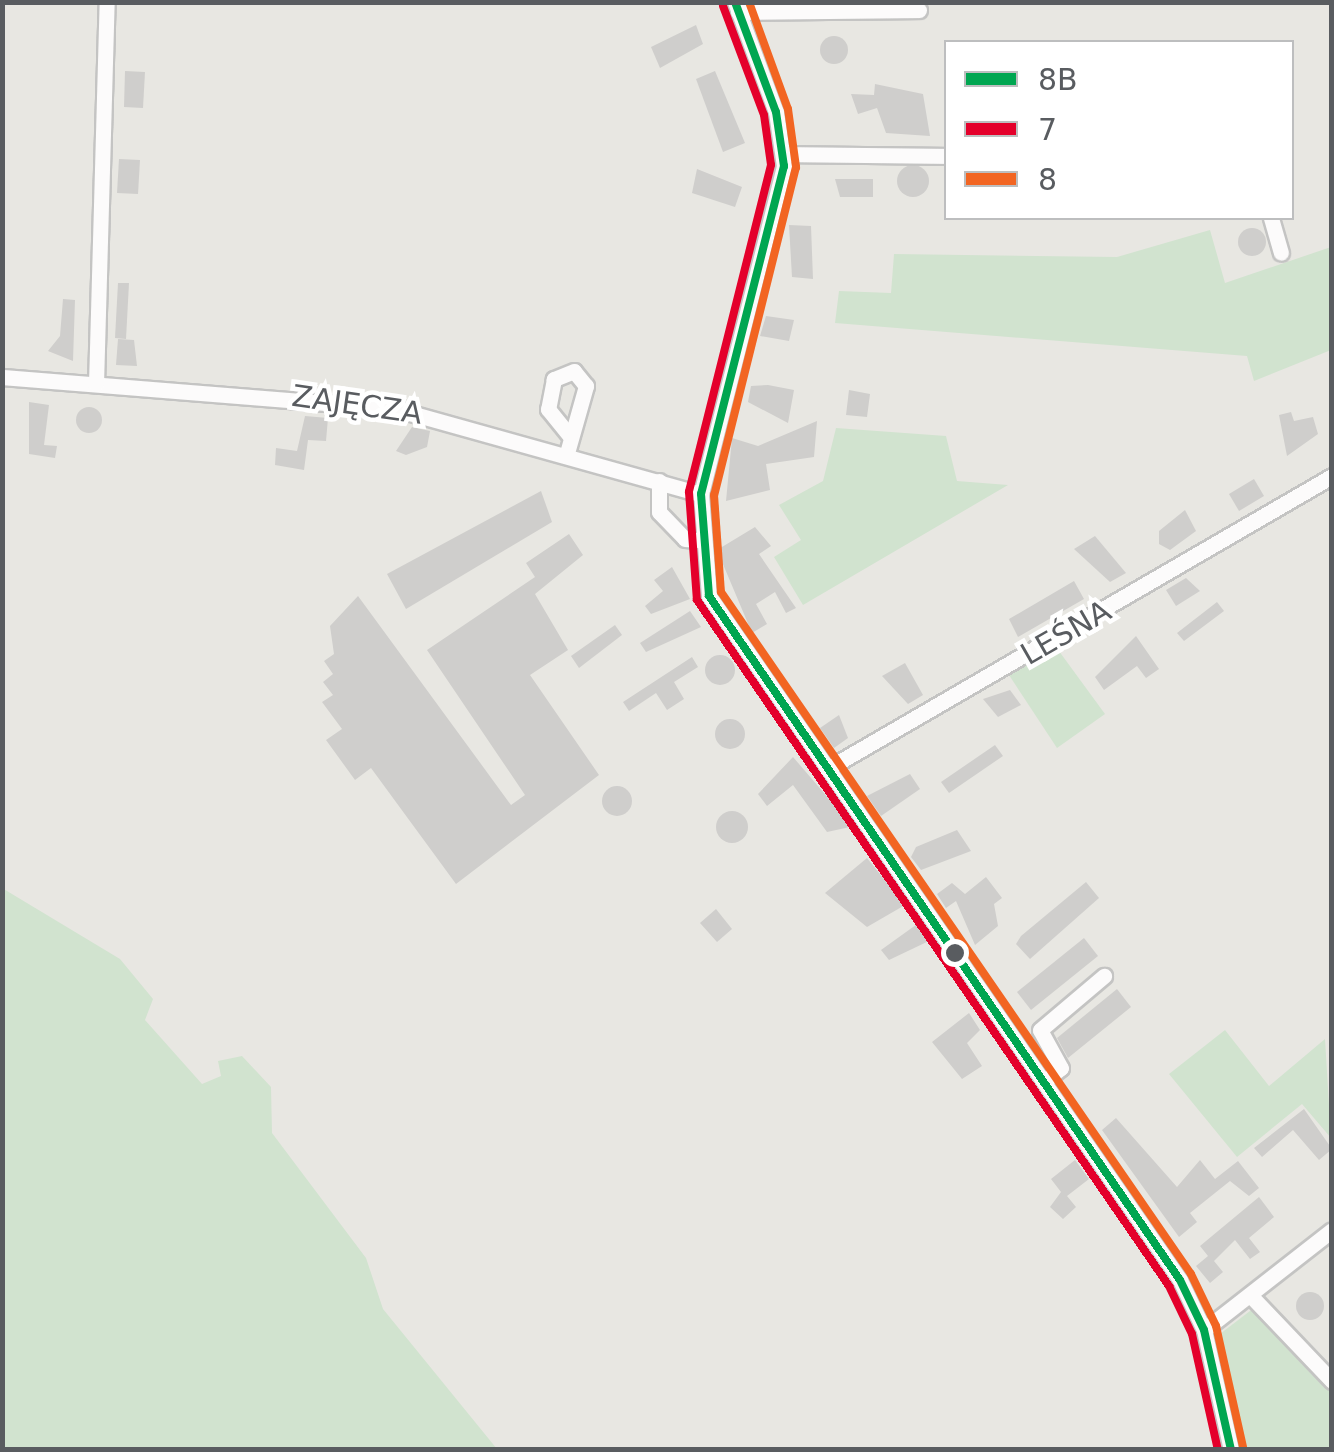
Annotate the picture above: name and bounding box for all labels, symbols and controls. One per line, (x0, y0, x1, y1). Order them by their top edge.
legend (944, 40, 1294, 220)
text: 8B (1038, 62, 1078, 97)
text: 7 (1038, 112, 1057, 147)
text: 8 (1038, 162, 1057, 197)
street label: ZAJĘCZA (290, 378, 424, 432)
street label: LEŚNA (1015, 593, 1117, 673)
unlabelled marker (945, 943, 965, 963)

